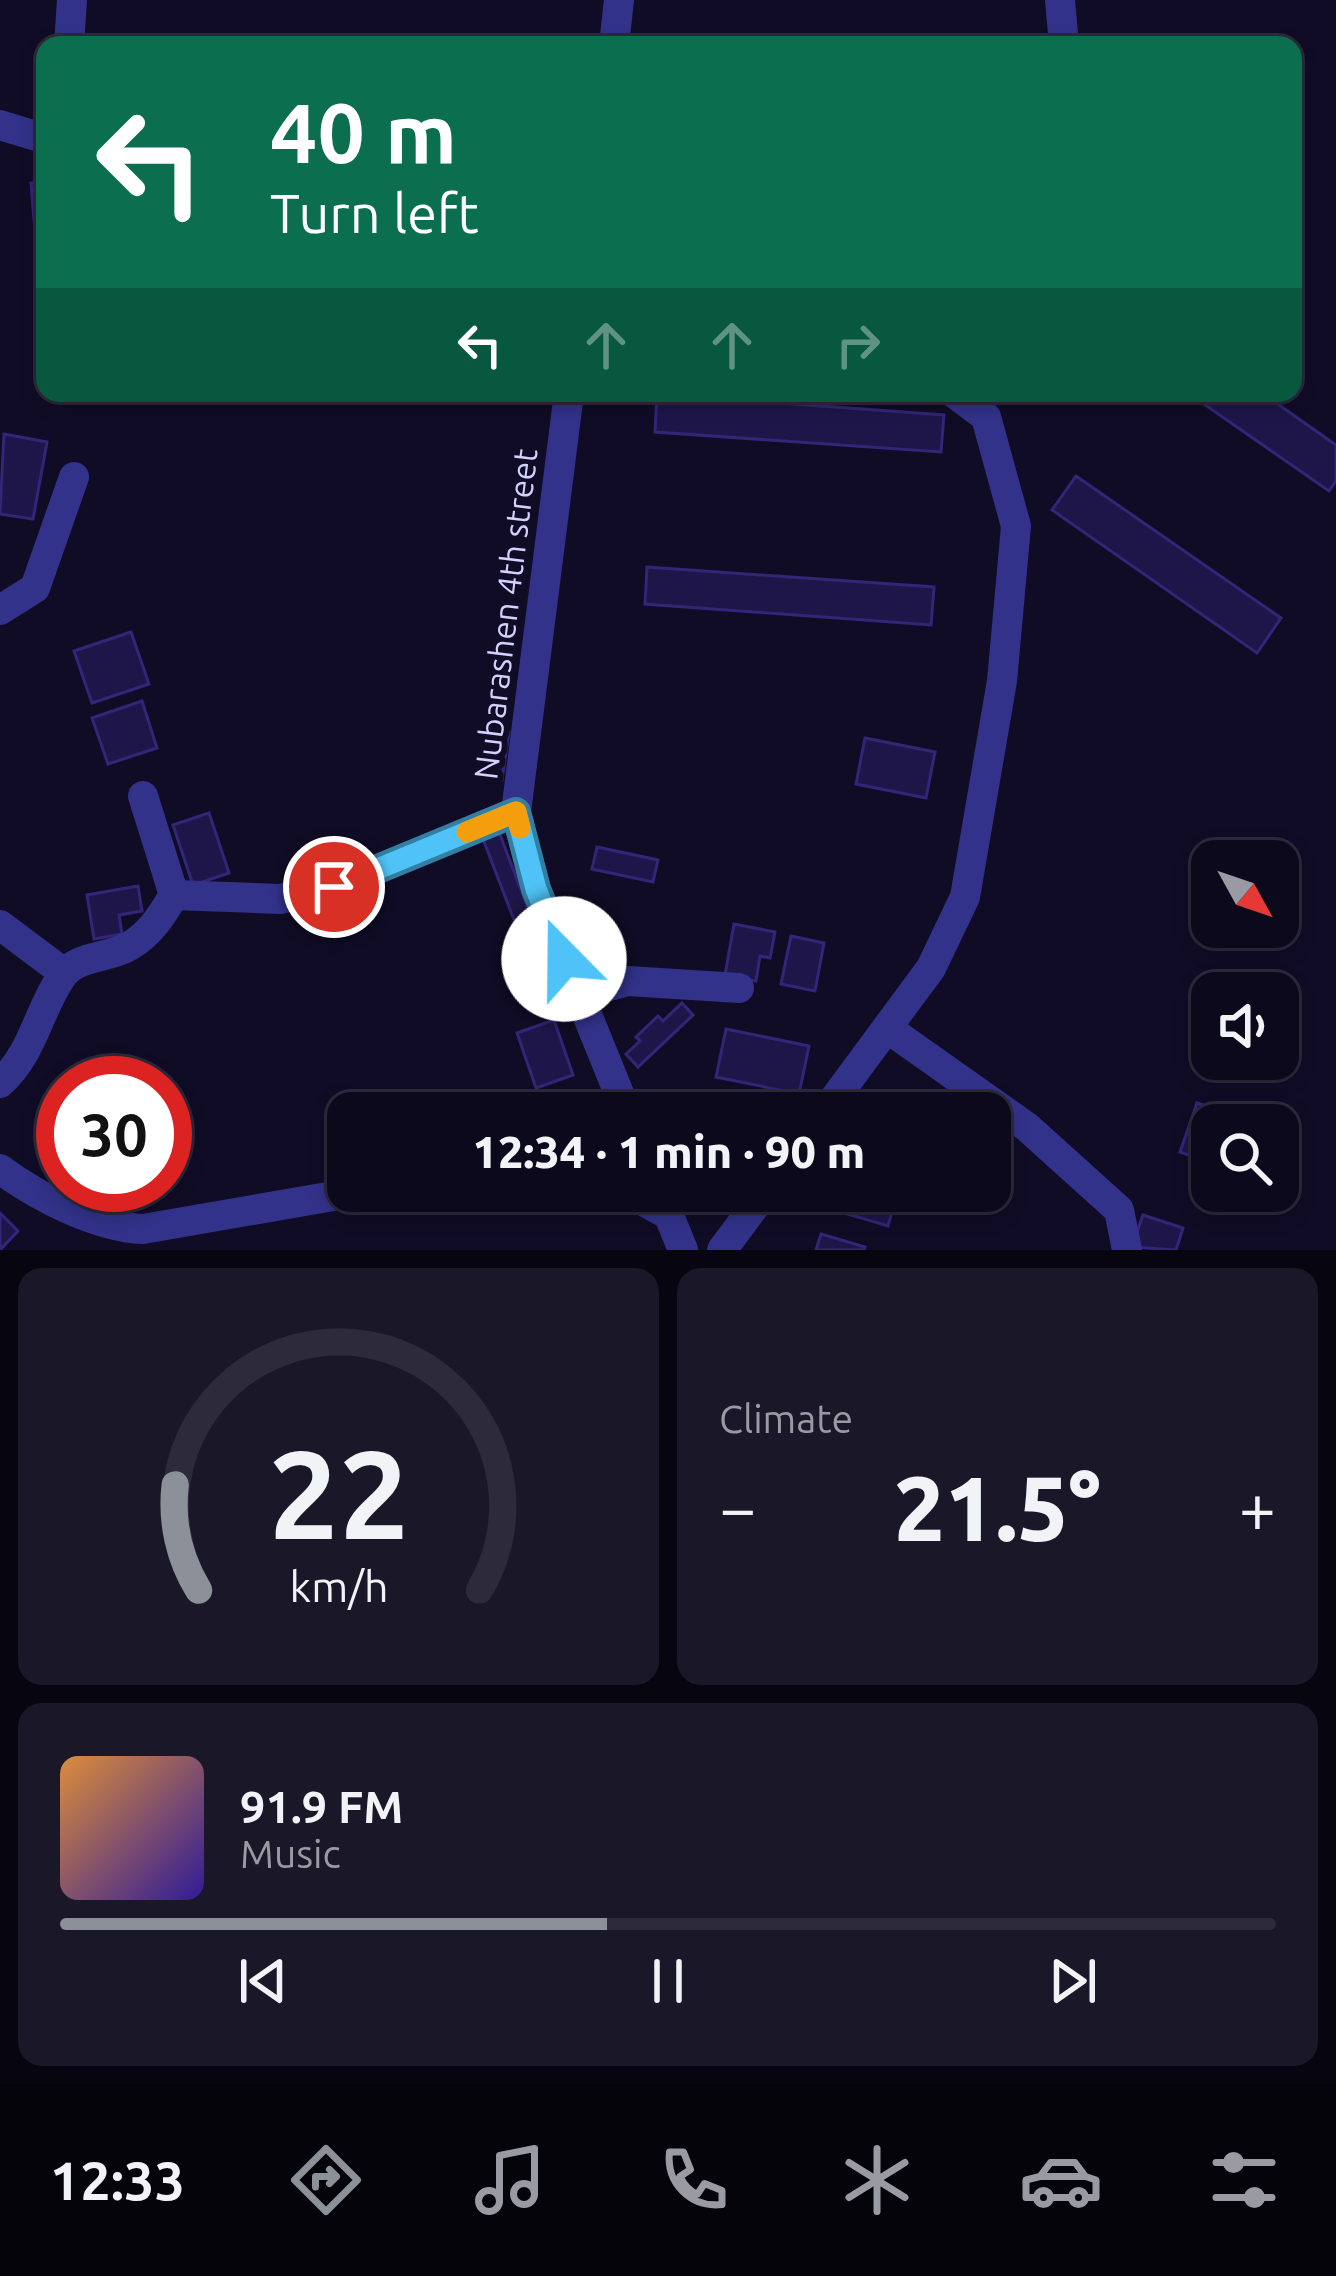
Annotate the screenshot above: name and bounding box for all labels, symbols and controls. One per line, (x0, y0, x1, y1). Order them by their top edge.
icon: left (72, 84, 228, 240)
text: 40 m (270, 85, 457, 179)
text: Turn left (270, 183, 479, 243)
icon: left (447, 312, 513, 378)
icon: ahead (573, 312, 639, 378)
icon: ahead (699, 312, 765, 378)
icon: right (825, 312, 891, 378)
street label: Nubarashen 4th street (466, 446, 544, 782)
pin (283, 836, 385, 938)
north arrow (1191, 840, 1299, 948)
map controls (1191, 840, 1299, 1212)
icon: arrive (301, 854, 367, 920)
position arrow (501, 896, 627, 1022)
button: sound (1191, 972, 1299, 1080)
speed limit sign: 30 (36, 1056, 192, 1212)
button: search (1191, 1104, 1299, 1212)
text: 12:34 · 1 min · 90 m (473, 1126, 865, 1177)
text: Climate (719, 1397, 853, 1440)
text: 22 (268, 1423, 409, 1563)
text: 21.5° (894, 1457, 1101, 1558)
text: − (719, 1470, 756, 1544)
text: + (1239, 1470, 1276, 1544)
text: km/h (289, 1561, 388, 1609)
text: 91.9 FM (240, 1781, 403, 1832)
text: Music (240, 1832, 341, 1875)
icon: previous (230, 1948, 296, 2014)
icon: pause (635, 1948, 701, 2014)
icon: next (1040, 1948, 1106, 2014)
icon: directions (284, 2138, 368, 2222)
icon: music (468, 2138, 552, 2222)
icon: phone (652, 2138, 736, 2222)
icon: climate (835, 2138, 919, 2222)
icon: car (1019, 2138, 1103, 2222)
icon: filters (1202, 2138, 1286, 2222)
text: 12:33 (50, 2150, 185, 2210)

